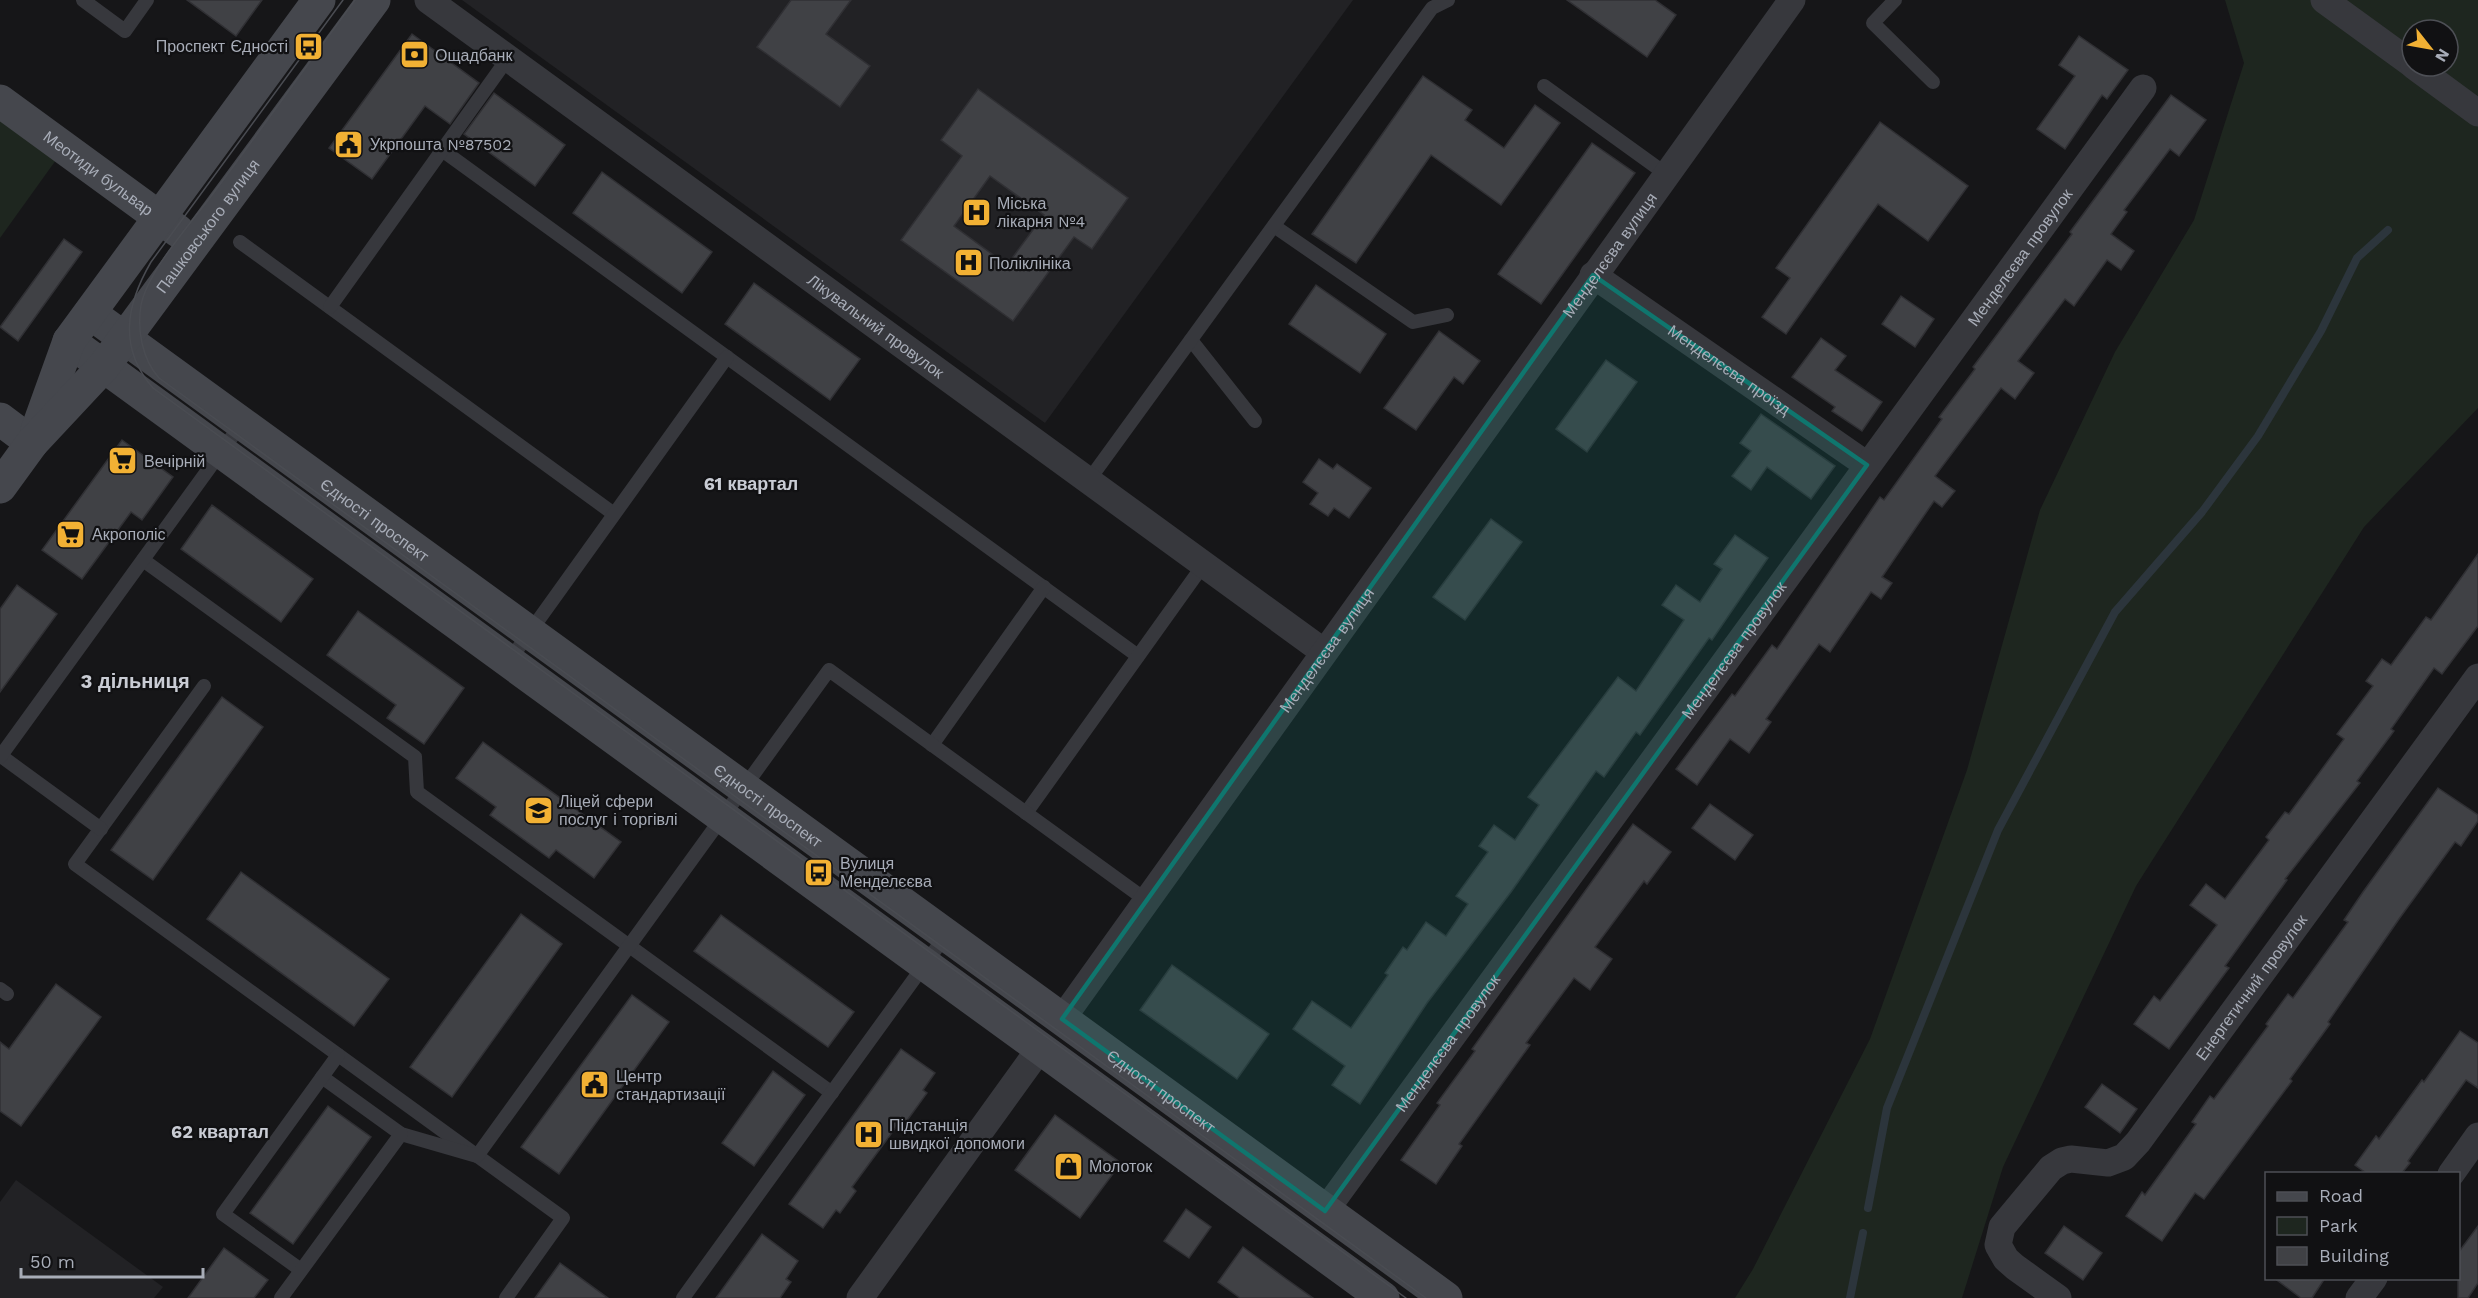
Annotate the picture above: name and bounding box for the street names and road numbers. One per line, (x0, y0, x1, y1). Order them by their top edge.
street label: Меотиди бульвар (40, 127, 157, 220)
street label: Пашковського вулиця (152, 155, 264, 297)
street label: Менделєєва провулок (1964, 184, 2077, 330)
street label: Менделєєва вулиця (1559, 189, 1661, 321)
street label: Лікувальний провулок (804, 270, 948, 383)
street label: Менделєєва проїзд (1664, 321, 1795, 419)
street label: Єдності проспект (317, 475, 433, 566)
street label: Менделєєва провулок (1678, 577, 1791, 723)
street label: Менделєєва вулиця (1276, 584, 1378, 716)
street label: Єдності проспект (710, 760, 826, 852)
street label: Енергетичний провулок (2192, 910, 2312, 1064)
street label: Менделєєва провулок (1392, 970, 1505, 1115)
street label: Єдності проспект (1103, 1046, 1219, 1138)

